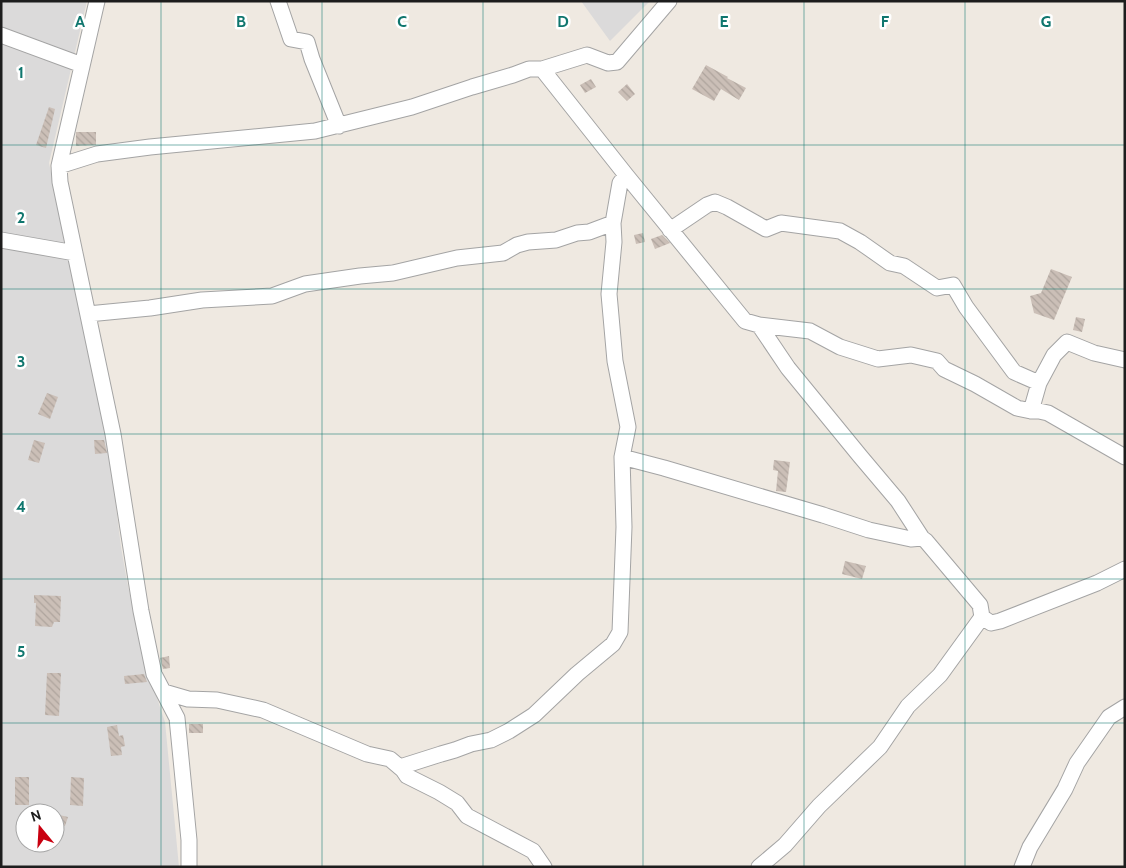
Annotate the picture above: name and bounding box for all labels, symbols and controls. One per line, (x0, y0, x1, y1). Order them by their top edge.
text: A (75, 12, 85, 31)
text: B (236, 12, 246, 31)
text: C (397, 12, 407, 31)
text: D (557, 12, 569, 31)
text: E (719, 12, 729, 31)
text: F (881, 12, 890, 31)
text: G (1041, 12, 1051, 31)
text: 1 (18, 63, 24, 82)
text: 2 (17, 208, 25, 227)
text: 3 (17, 352, 25, 371)
text: 4 (16, 497, 26, 516)
text: 5 (17, 642, 25, 661)
north arrow (15, 803, 65, 853)
text: N (28, 806, 43, 826)

